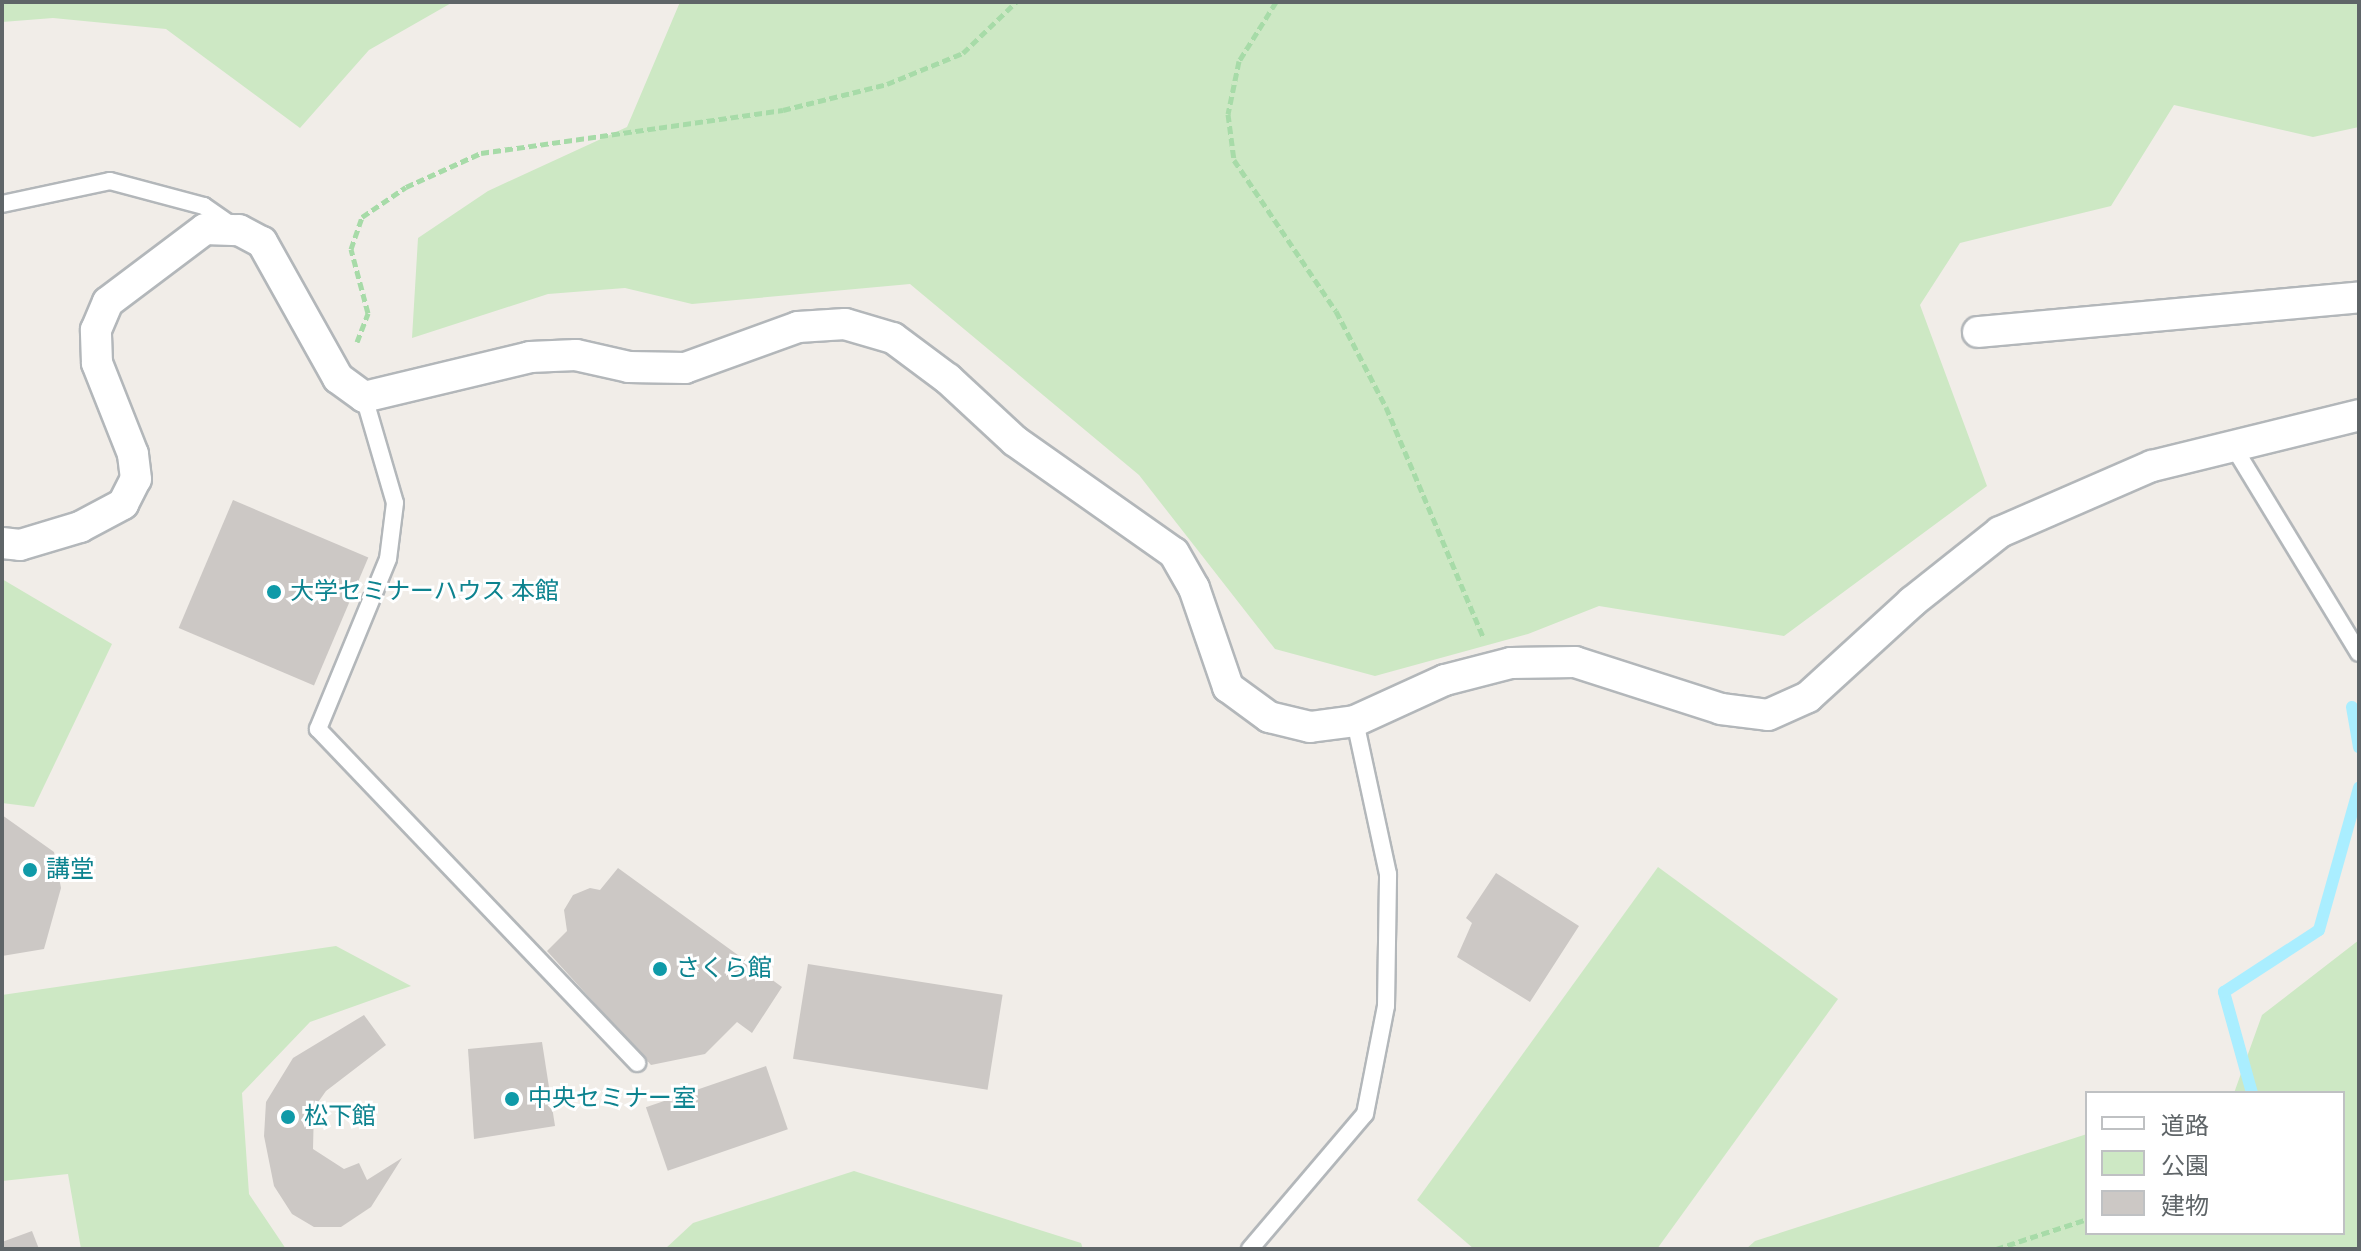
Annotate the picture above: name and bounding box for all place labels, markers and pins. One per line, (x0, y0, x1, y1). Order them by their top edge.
place label: 大学セミナーハウス 本館 (290, 578, 560, 606)
marker: 大学セミナーハウス 本館 (265, 583, 283, 601)
place label: 講堂 (46, 856, 94, 884)
marker: 講堂 (21, 861, 39, 879)
place label: さくら館 (676, 955, 772, 983)
marker: さくら館 (651, 960, 669, 978)
place label: 中央セミナー室 (528, 1085, 696, 1113)
marker: 中央セミナー室 (503, 1090, 521, 1108)
place label: 松下館 (304, 1103, 376, 1131)
marker: 松下館 (279, 1108, 297, 1126)

